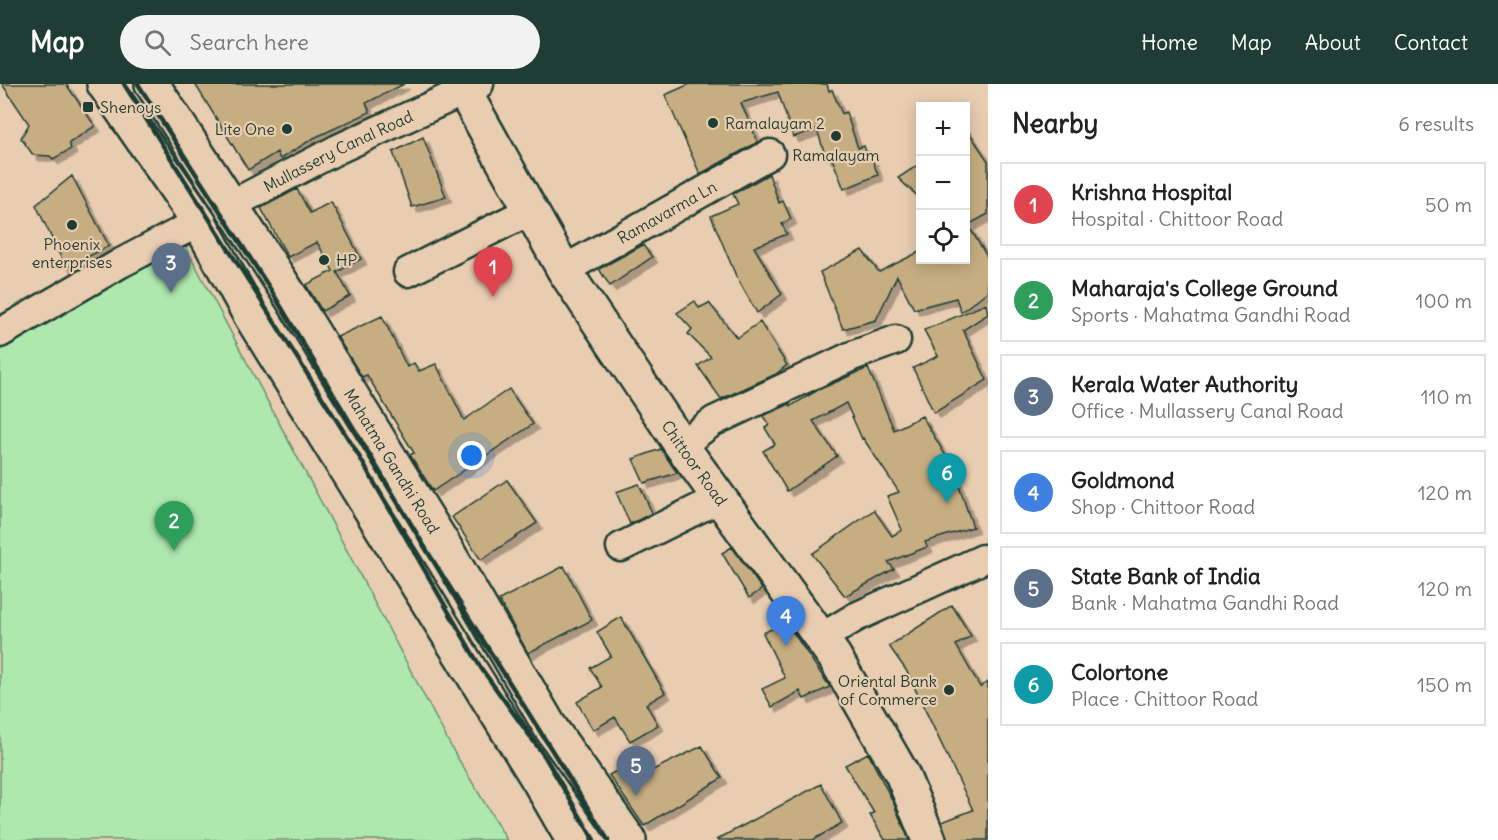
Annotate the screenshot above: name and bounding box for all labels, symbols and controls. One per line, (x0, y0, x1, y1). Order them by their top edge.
search box (120, 15, 540, 69)
text: Map (30, 24, 84, 60)
icon: search (141, 26, 174, 59)
text: Search here (189, 28, 309, 56)
text: Home (1141, 29, 1198, 56)
text: Map (1231, 29, 1272, 56)
text: About (1305, 29, 1361, 56)
text: Contact (1394, 29, 1468, 56)
place label: Shenoys (100, 97, 161, 117)
marker: Shenoys (81, 100, 95, 114)
map controls (916, 102, 970, 264)
button: + (916, 102, 970, 156)
street label: Mullassery Canal Road (260, 106, 416, 196)
text: Nearby (1012, 107, 1098, 140)
text: 6 results (1398, 111, 1474, 136)
place label: Ramalayam 2 (725, 113, 825, 133)
marker: Ramalayam 2 (706, 116, 720, 130)
place label: Lite One (215, 119, 275, 139)
marker: Lite One (280, 122, 294, 136)
marker: Ramalayam (829, 129, 843, 143)
place label: Ramalayam (792, 145, 880, 165)
button: − (916, 156, 970, 210)
street label: Ramavarma Ln (614, 176, 720, 248)
text: Krishna Hospital (1071, 178, 1232, 206)
text: 1 (1030, 192, 1037, 217)
text: 50 m (1425, 192, 1472, 217)
text: Hospital · Chittoor Road (1071, 206, 1283, 231)
button: locate (916, 210, 970, 264)
marker: Phoenix enterprises (65, 218, 79, 232)
place label: Phoenix enterprises (32, 234, 112, 272)
pin: 3 (152, 244, 190, 293)
pin: 1 (474, 248, 512, 297)
place label: HP (336, 250, 357, 270)
marker: HP (317, 253, 331, 267)
text: Maharaja's College Ground (1071, 274, 1338, 302)
text: 2 (1028, 288, 1039, 313)
text: 100 m (1415, 288, 1472, 313)
text: Sports · Mahatma Gandhi Road (1071, 302, 1351, 327)
text: Kerala Water Authority (1071, 370, 1298, 398)
text: 3 (1028, 384, 1039, 409)
text: 110 m (1421, 384, 1472, 409)
street label: Mahatma Gandhi Road (340, 385, 444, 537)
text: Office · Mullassery Canal Road (1071, 398, 1344, 423)
street label: Chittoor Road (657, 416, 732, 510)
your location (457, 441, 486, 470)
pin: 6 (928, 454, 966, 503)
text: Goldmond (1071, 466, 1174, 494)
text: 4 (1028, 480, 1039, 505)
text: 120 m (1418, 480, 1472, 505)
text: Shop · Chittoor Road (1071, 494, 1255, 519)
pin: 2 (154, 502, 194, 551)
text: State Bank of India (1071, 562, 1261, 590)
text: 5 (1028, 576, 1039, 601)
text: 120 m (1418, 576, 1472, 601)
text: Bank · Mahatma Gandhi Road (1071, 590, 1339, 615)
pin: 4 (766, 596, 806, 646)
text: Colortone (1071, 658, 1168, 686)
place label: Oriental Bank of Commerce (838, 671, 937, 709)
text: 6 (1028, 672, 1039, 697)
text: 150 m (1417, 672, 1472, 697)
marker: Oriental Bank of Commerce (942, 683, 956, 697)
text: Place · Chittoor Road (1071, 686, 1258, 711)
pin: 5 (616, 746, 656, 796)

